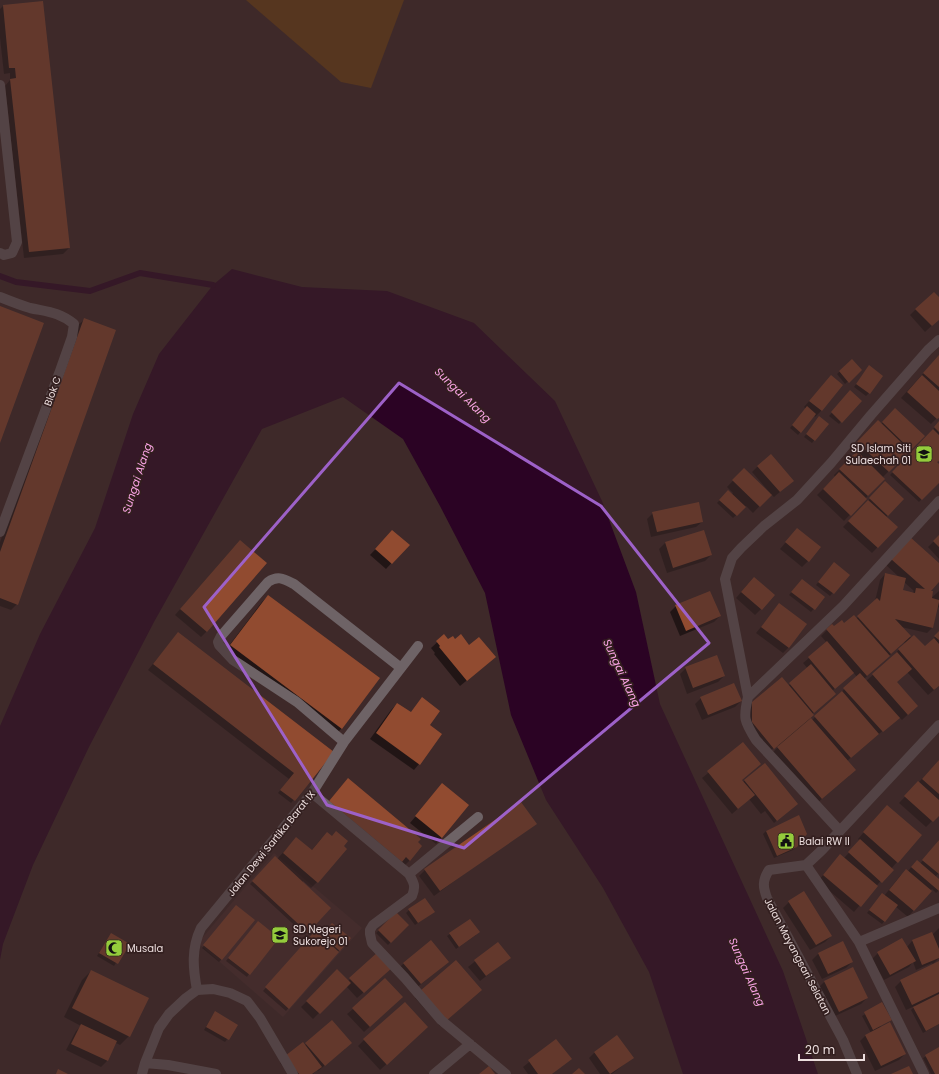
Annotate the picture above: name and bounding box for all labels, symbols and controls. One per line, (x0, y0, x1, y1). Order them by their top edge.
water label: Sungai Alang (431, 364, 495, 427)
street label: Blok C (40, 374, 65, 408)
water label: Sungai Alang (118, 440, 156, 515)
place label: SD Islam Siti Sulaechah 01 (846, 441, 911, 468)
school or university icon: SD Islam Siti Sulaechah 01 (914, 444, 934, 464)
water label: Sungai Alang (599, 636, 645, 710)
street label: Jalan Dewi Sartika Barat IX (224, 787, 319, 899)
public building icon: Balai RW II (776, 831, 796, 851)
place label: Balai RW II (799, 834, 850, 849)
street label: Jalan Mayangsari Selatan (760, 895, 835, 1017)
place label: SD Negeri Sukorejo 01 (293, 922, 348, 949)
school or university icon: SD Negeri Sukorejo 01 (270, 925, 290, 945)
water label: Sungai Alang (725, 935, 769, 1009)
mosque icon: Musala (104, 938, 124, 958)
place label: Musala (127, 941, 163, 956)
scale bar (799, 1036, 864, 1062)
text: 20 m (805, 1041, 835, 1058)

